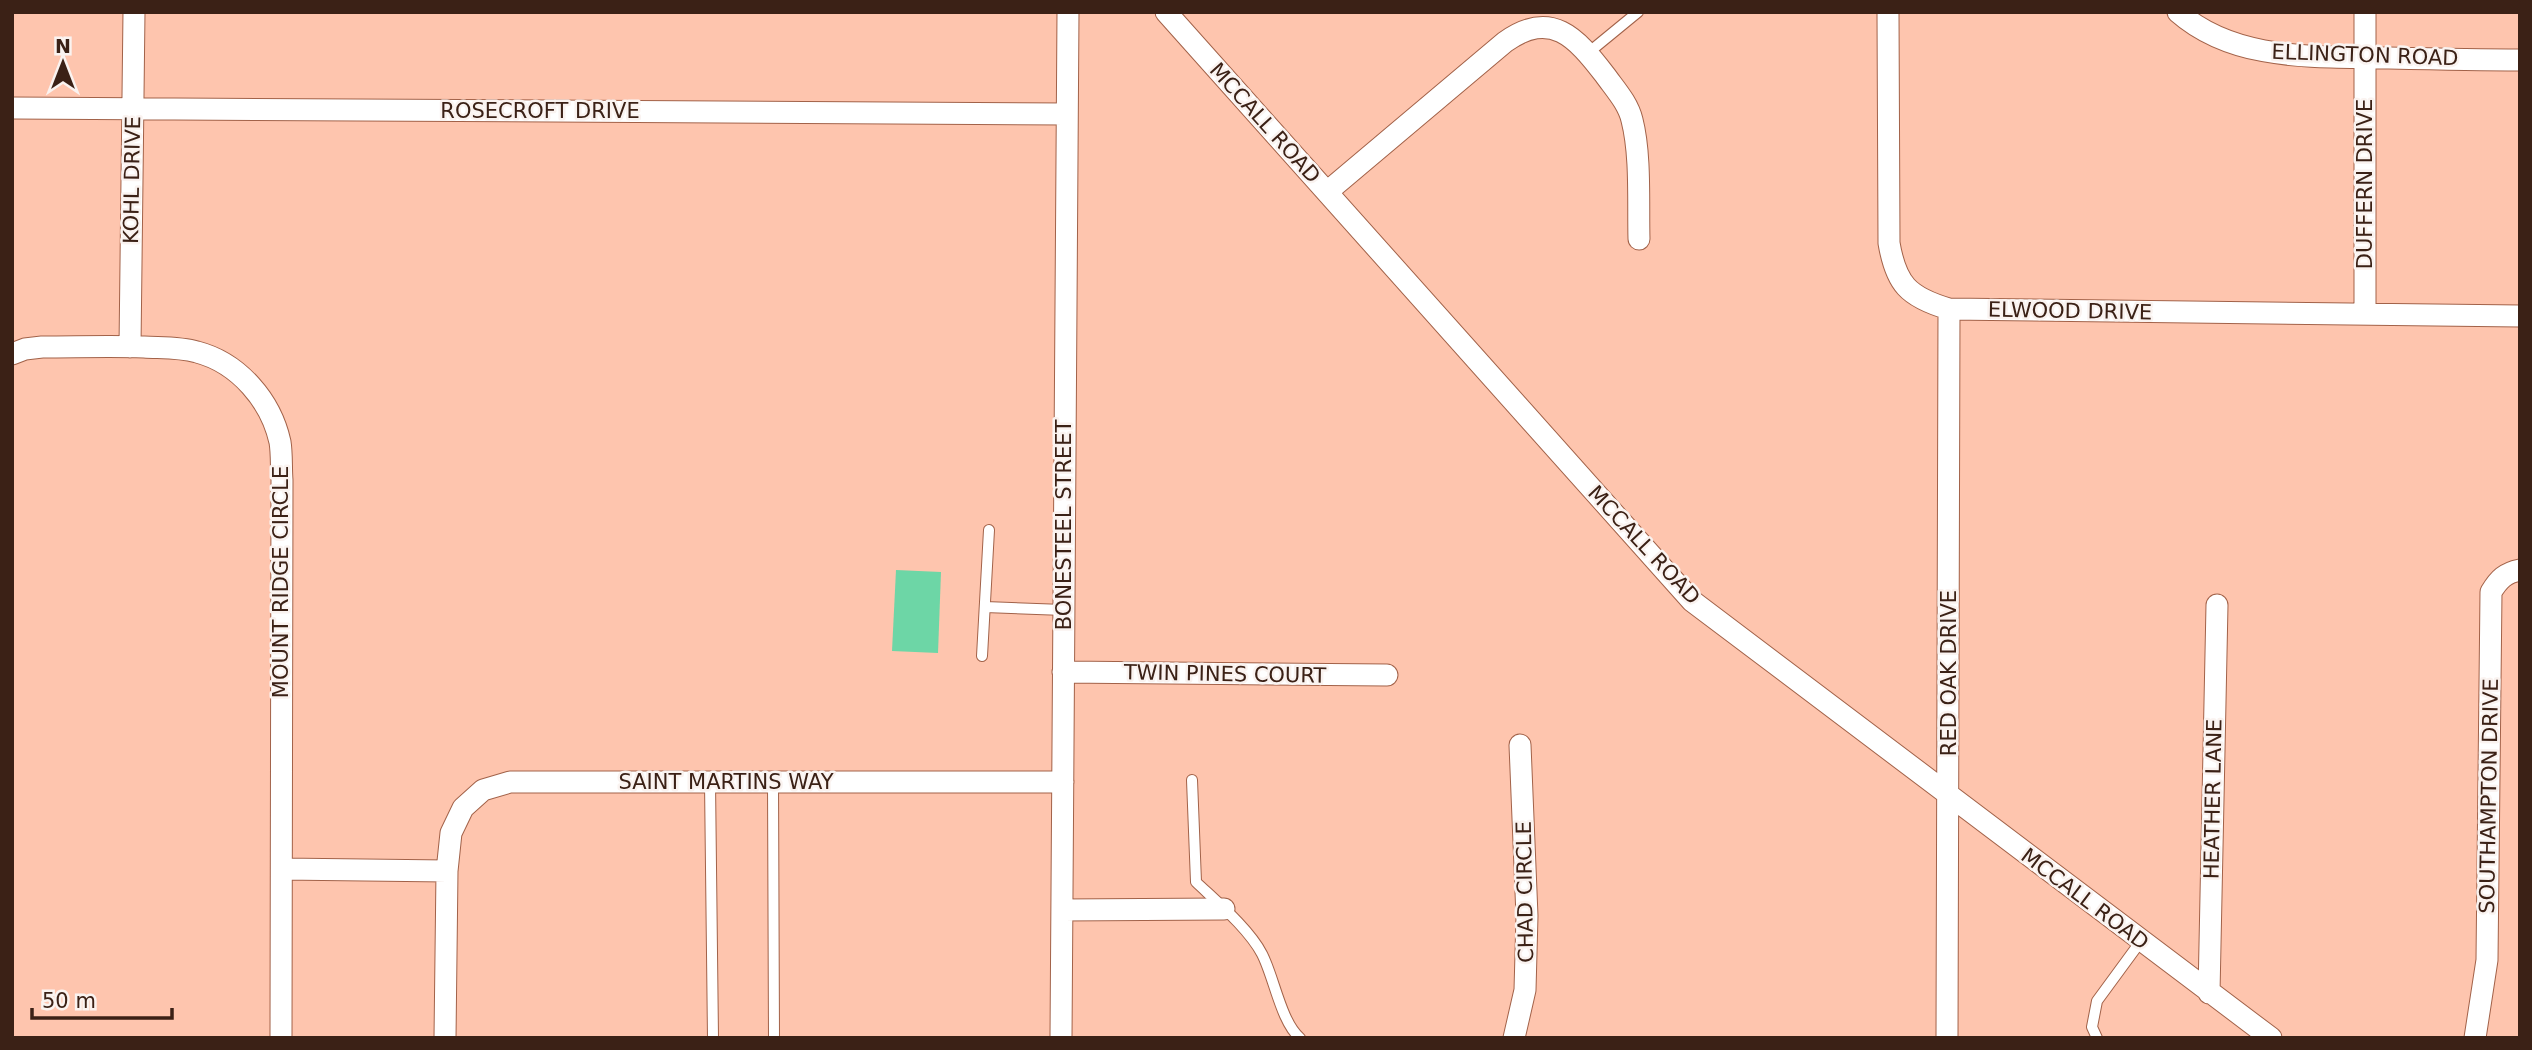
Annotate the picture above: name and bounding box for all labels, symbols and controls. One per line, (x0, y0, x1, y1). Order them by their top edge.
north arrow (28, 28, 98, 98)
text: N (55, 35, 71, 57)
street label: ELLINGTON ROAD (2271, 40, 2459, 70)
street label: MCCALL ROAD (1205, 58, 1325, 188)
street label: ROSECROFT DRIVE (440, 99, 640, 123)
street label: DUFFERN DRIVE (2353, 99, 2377, 269)
street label: KOHL DRIVE (119, 116, 145, 244)
street label: ELWOOD DRIVE (1988, 298, 2152, 324)
street label: BONESTEEL STREET (1052, 419, 1076, 630)
street label: MOUNT RIDGE CIRCLE (269, 466, 293, 698)
street label: MCCALL ROAD (1583, 481, 1705, 609)
street label: RED OAK DRIVE (1937, 590, 1961, 756)
street label: TWIN PINES COURT (1123, 660, 1327, 688)
street label: SOUTHAMPTON DRIVE (2475, 678, 2503, 914)
street label: HEATHER LANE (2200, 719, 2226, 879)
street label: SAINT MARTINS WAY (619, 770, 834, 794)
street label: CHAD CIRCLE (1512, 821, 1538, 963)
street label: MCCALL ROAD (2017, 843, 2153, 955)
scale bar (32, 976, 172, 1020)
text: 50 m (42, 989, 96, 1013)

